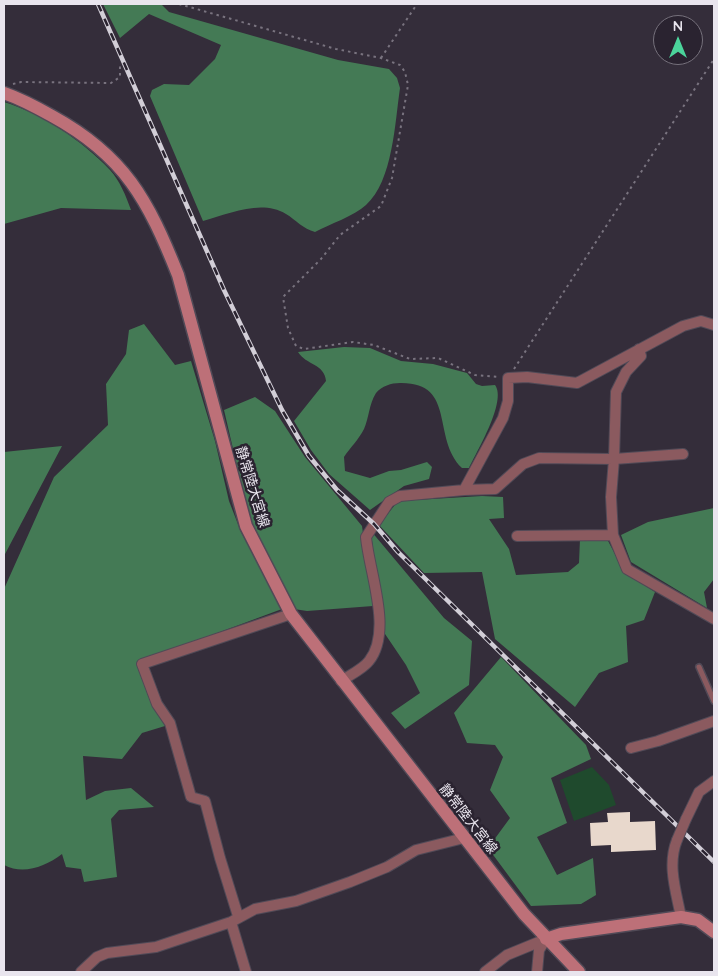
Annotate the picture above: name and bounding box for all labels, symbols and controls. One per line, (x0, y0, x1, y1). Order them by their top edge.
north arrow (653, 15, 703, 65)
text: N (673, 17, 683, 35)
street label: 静常陸大宮線 (232, 444, 272, 530)
street label: 静常陸大宮線 (436, 781, 500, 857)

